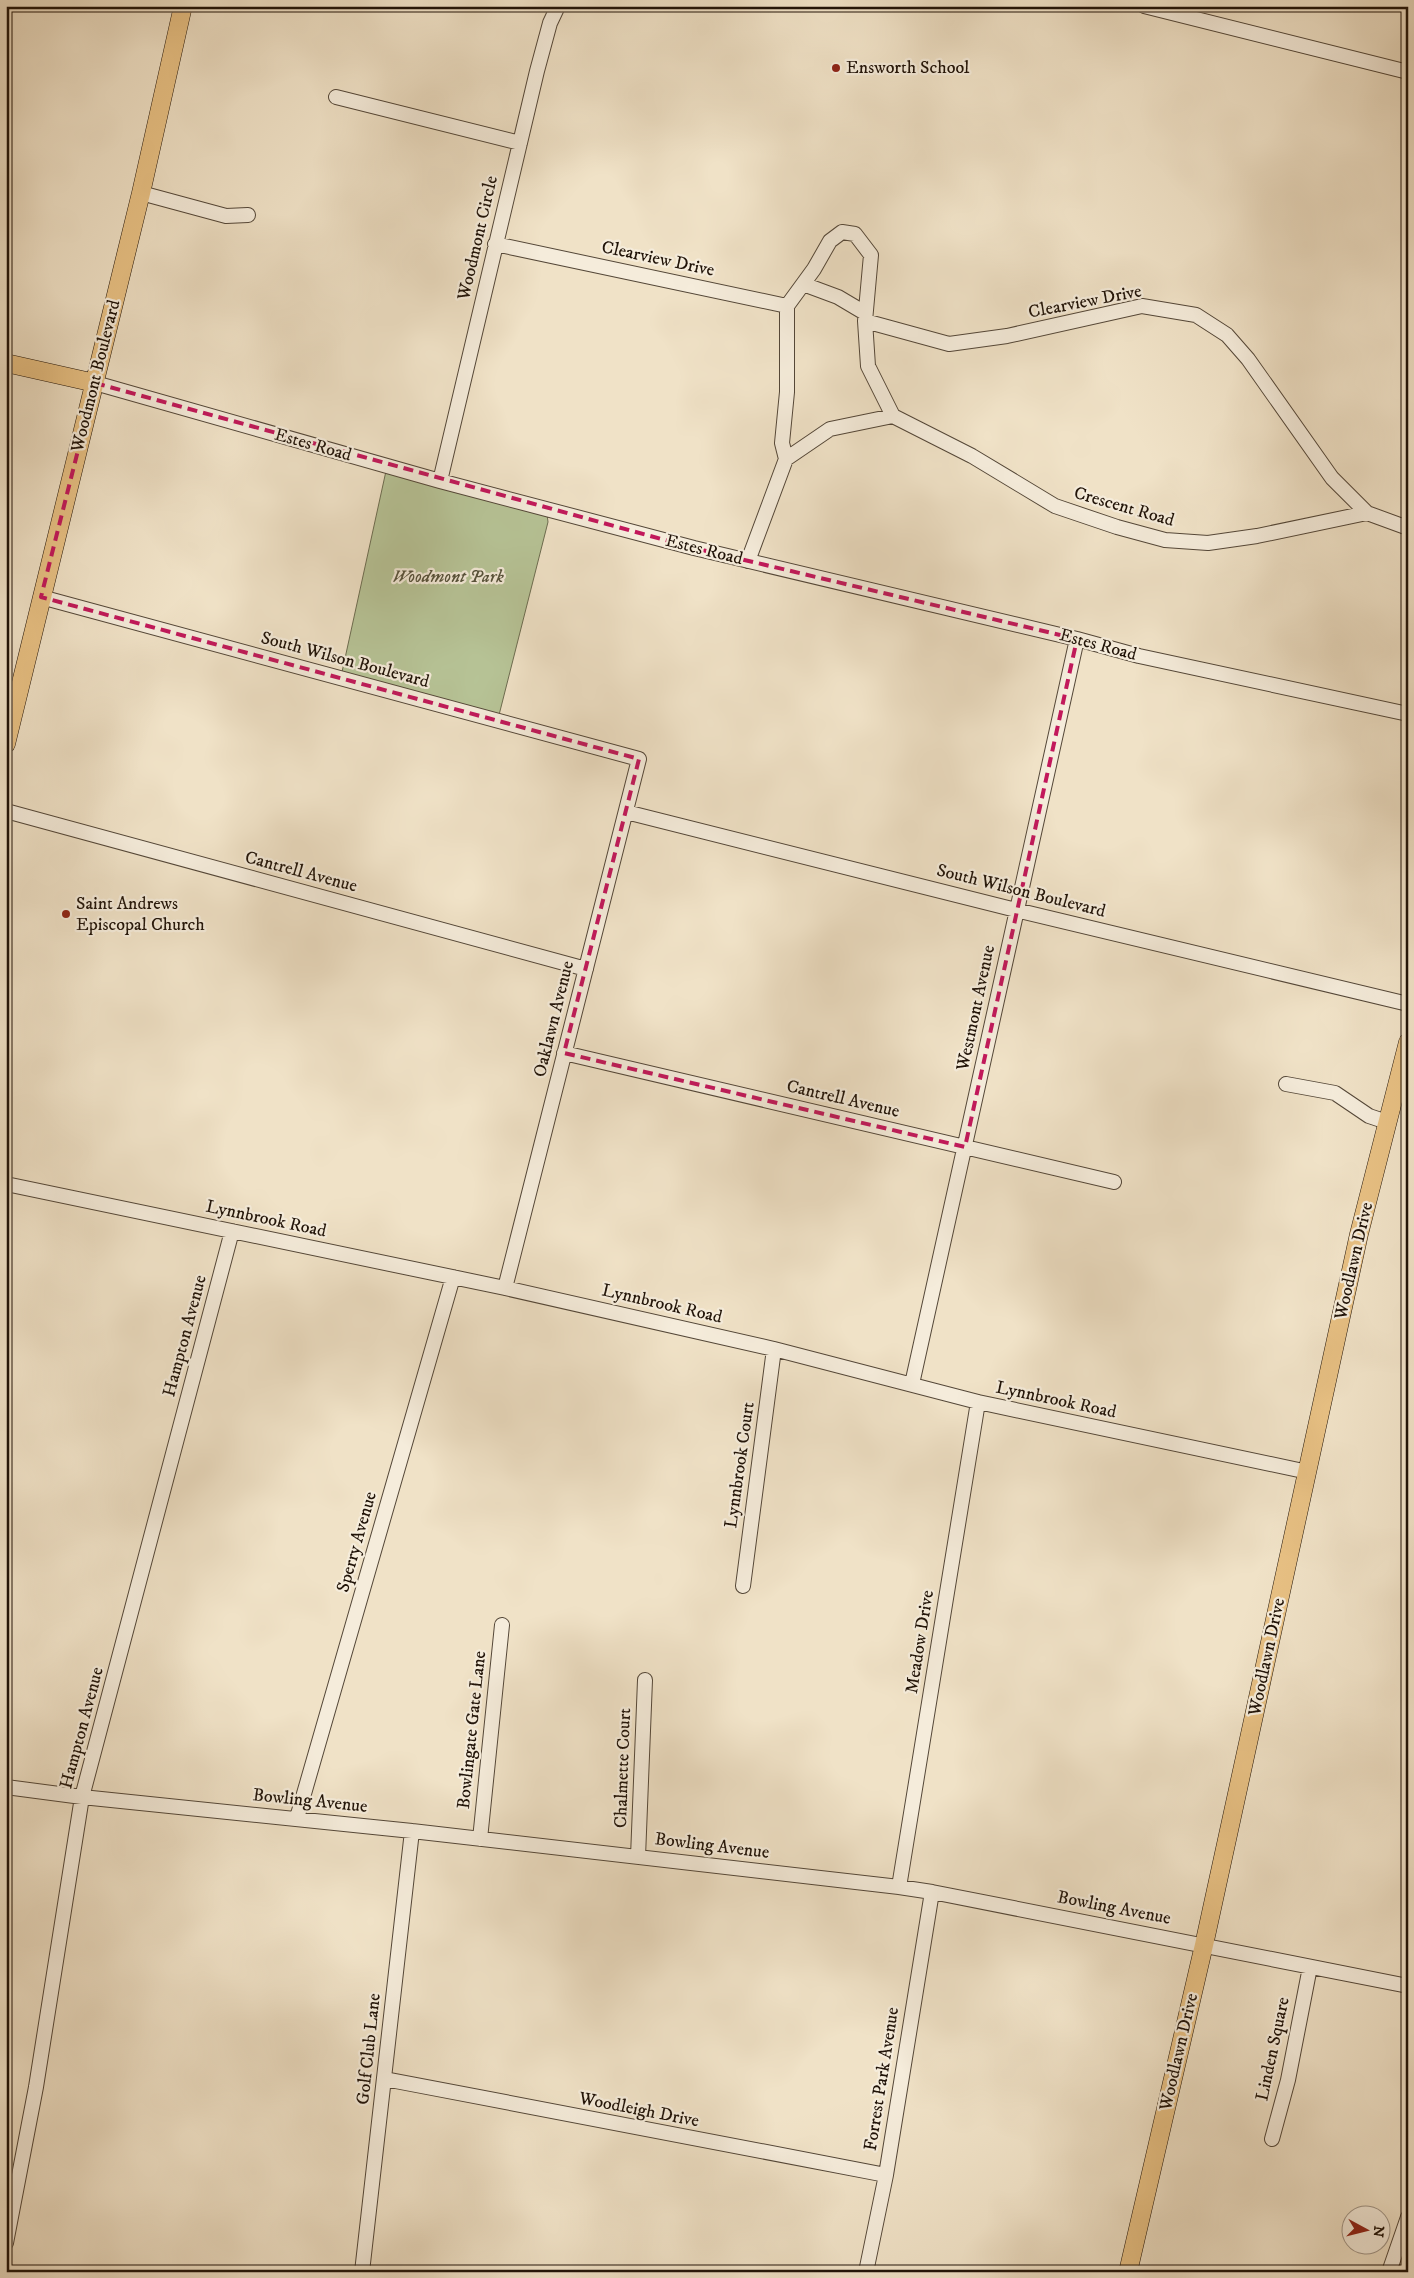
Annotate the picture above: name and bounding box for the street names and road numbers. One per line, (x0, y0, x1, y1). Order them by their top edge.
street label: Woodmont Circle (453, 174, 503, 303)
street label: Clearview Drive (600, 236, 716, 282)
street label: Clearview Drive (1027, 280, 1143, 324)
street label: Woodmont Boulevard (66, 298, 126, 455)
street label: Estes Road (272, 424, 354, 466)
street label: Crescent Road (1071, 482, 1177, 532)
street label: Estes Road (663, 530, 745, 570)
street label: Estes Road (1057, 624, 1139, 666)
street label: South Wilson Boulevard (258, 627, 432, 693)
street label: Cantrell Avenue (242, 846, 360, 898)
street label: South Wilson Boulevard (934, 859, 1108, 923)
street label: Westmont Avenue (952, 943, 1000, 1074)
street label: Oaklawn Avenue (529, 959, 579, 1079)
street label: Cantrell Avenue (784, 1075, 902, 1123)
street label: Lynnbrook Road (204, 1195, 328, 1243)
street label: Woodlawn Drive (1330, 1200, 1378, 1323)
street label: Hampton Avenue (158, 1273, 212, 1399)
street label: Lynnbrook Road (600, 1279, 724, 1329)
street label: Lynnbrook Road (994, 1376, 1118, 1424)
street label: Lynnbrook Court (720, 1400, 760, 1530)
street label: Sperry Avenue (332, 1489, 382, 1595)
street label: Meadow Drive (901, 1589, 939, 1695)
street label: Woodlawn Drive (1244, 1596, 1290, 1719)
street label: Bowlingate Gate Lane (453, 1650, 491, 1810)
street label: Hampton Avenue (55, 1665, 109, 1791)
street label: Chalmette Court (610, 1707, 636, 1828)
street label: Bowling Avenue (252, 1784, 368, 1818)
street label: Bowling Avenue (653, 1828, 771, 1864)
street label: Bowling Avenue (1055, 1886, 1173, 1930)
street label: Woodlawn Drive (1155, 1991, 1203, 2114)
street label: Golf Club Lane (352, 1992, 386, 2106)
street label: Linden Square (1251, 1995, 1295, 2103)
street label: Forrest Park Avenue (860, 2006, 904, 2152)
street label: Woodleigh Drive (576, 2087, 701, 2132)

